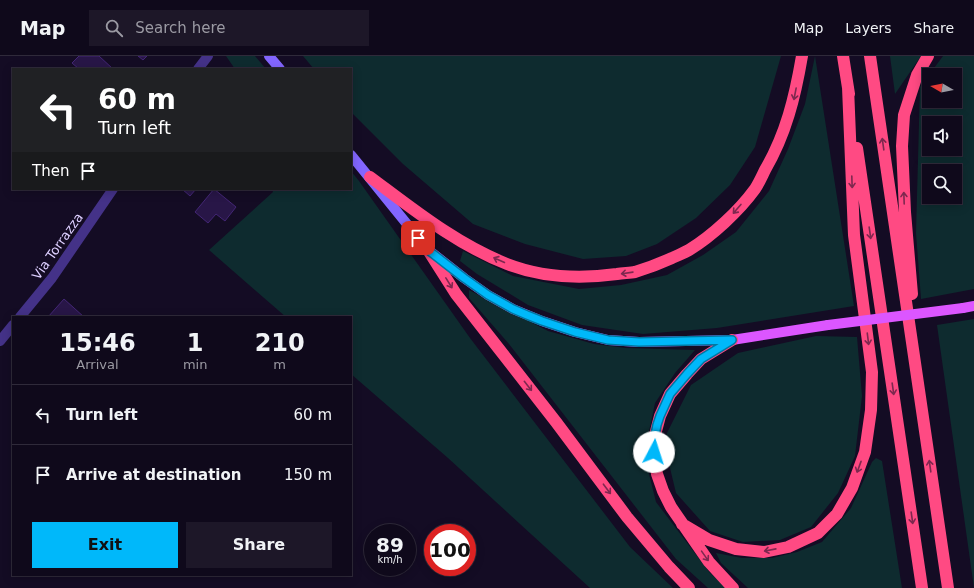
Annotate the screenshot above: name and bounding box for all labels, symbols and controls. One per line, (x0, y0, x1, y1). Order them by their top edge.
search box (89, 10, 369, 46)
text: Map (20, 17, 65, 39)
icon: search (103, 17, 125, 39)
text: Search here (135, 19, 225, 37)
text: Map (794, 20, 823, 36)
text: Layers (845, 20, 892, 36)
text: Share (914, 20, 954, 36)
north arrow (922, 68, 962, 108)
map controls (922, 68, 962, 204)
text: 60 m (98, 83, 176, 116)
icon: left (32, 84, 84, 136)
one-way arrow (790, 87, 798, 100)
button: sound (922, 116, 962, 156)
text: Turn left (98, 117, 171, 138)
one-way arrow (879, 138, 887, 151)
icon: arrive (77, 160, 99, 182)
text: Then (32, 162, 69, 180)
button: search (922, 164, 962, 204)
one-way arrow (848, 175, 855, 188)
one-way arrow (900, 192, 908, 205)
one-way arrow (733, 204, 742, 214)
street label: Via Torrazza (29, 210, 86, 283)
pin (401, 221, 435, 255)
one-way arrow (866, 226, 874, 239)
icon: arrive (407, 227, 429, 249)
one-way arrow (494, 256, 506, 264)
one-way arrow (621, 269, 634, 277)
one-way arrow (445, 277, 453, 288)
text: 15:46 (59, 329, 136, 357)
text: 1 (187, 329, 203, 357)
text: 210 (255, 329, 305, 357)
one-way arrow (864, 332, 872, 345)
text: Arrival (76, 357, 119, 372)
text: min (183, 357, 207, 372)
text: m (273, 357, 286, 372)
one-way arrow (524, 380, 532, 391)
one-way arrow (889, 382, 897, 395)
icon: left (32, 404, 54, 426)
text: Turn left (66, 406, 138, 424)
text: 60 m (294, 406, 332, 424)
position arrow (633, 431, 675, 473)
one-way arrow (926, 460, 934, 473)
one-way arrow (855, 461, 863, 473)
icon: arrive (32, 464, 54, 486)
text: Arrive at destination (66, 466, 241, 484)
text: 150 m (284, 466, 332, 484)
one-way arrow (603, 484, 611, 495)
one-way arrow (908, 511, 916, 524)
button: Exit (32, 522, 178, 568)
button: Share (186, 522, 332, 568)
speed limit sign: 100 (424, 524, 476, 576)
text: 89 (376, 533, 404, 557)
one-way arrow (764, 547, 777, 555)
one-way arrow (701, 550, 709, 561)
text: km/h (377, 554, 403, 565)

